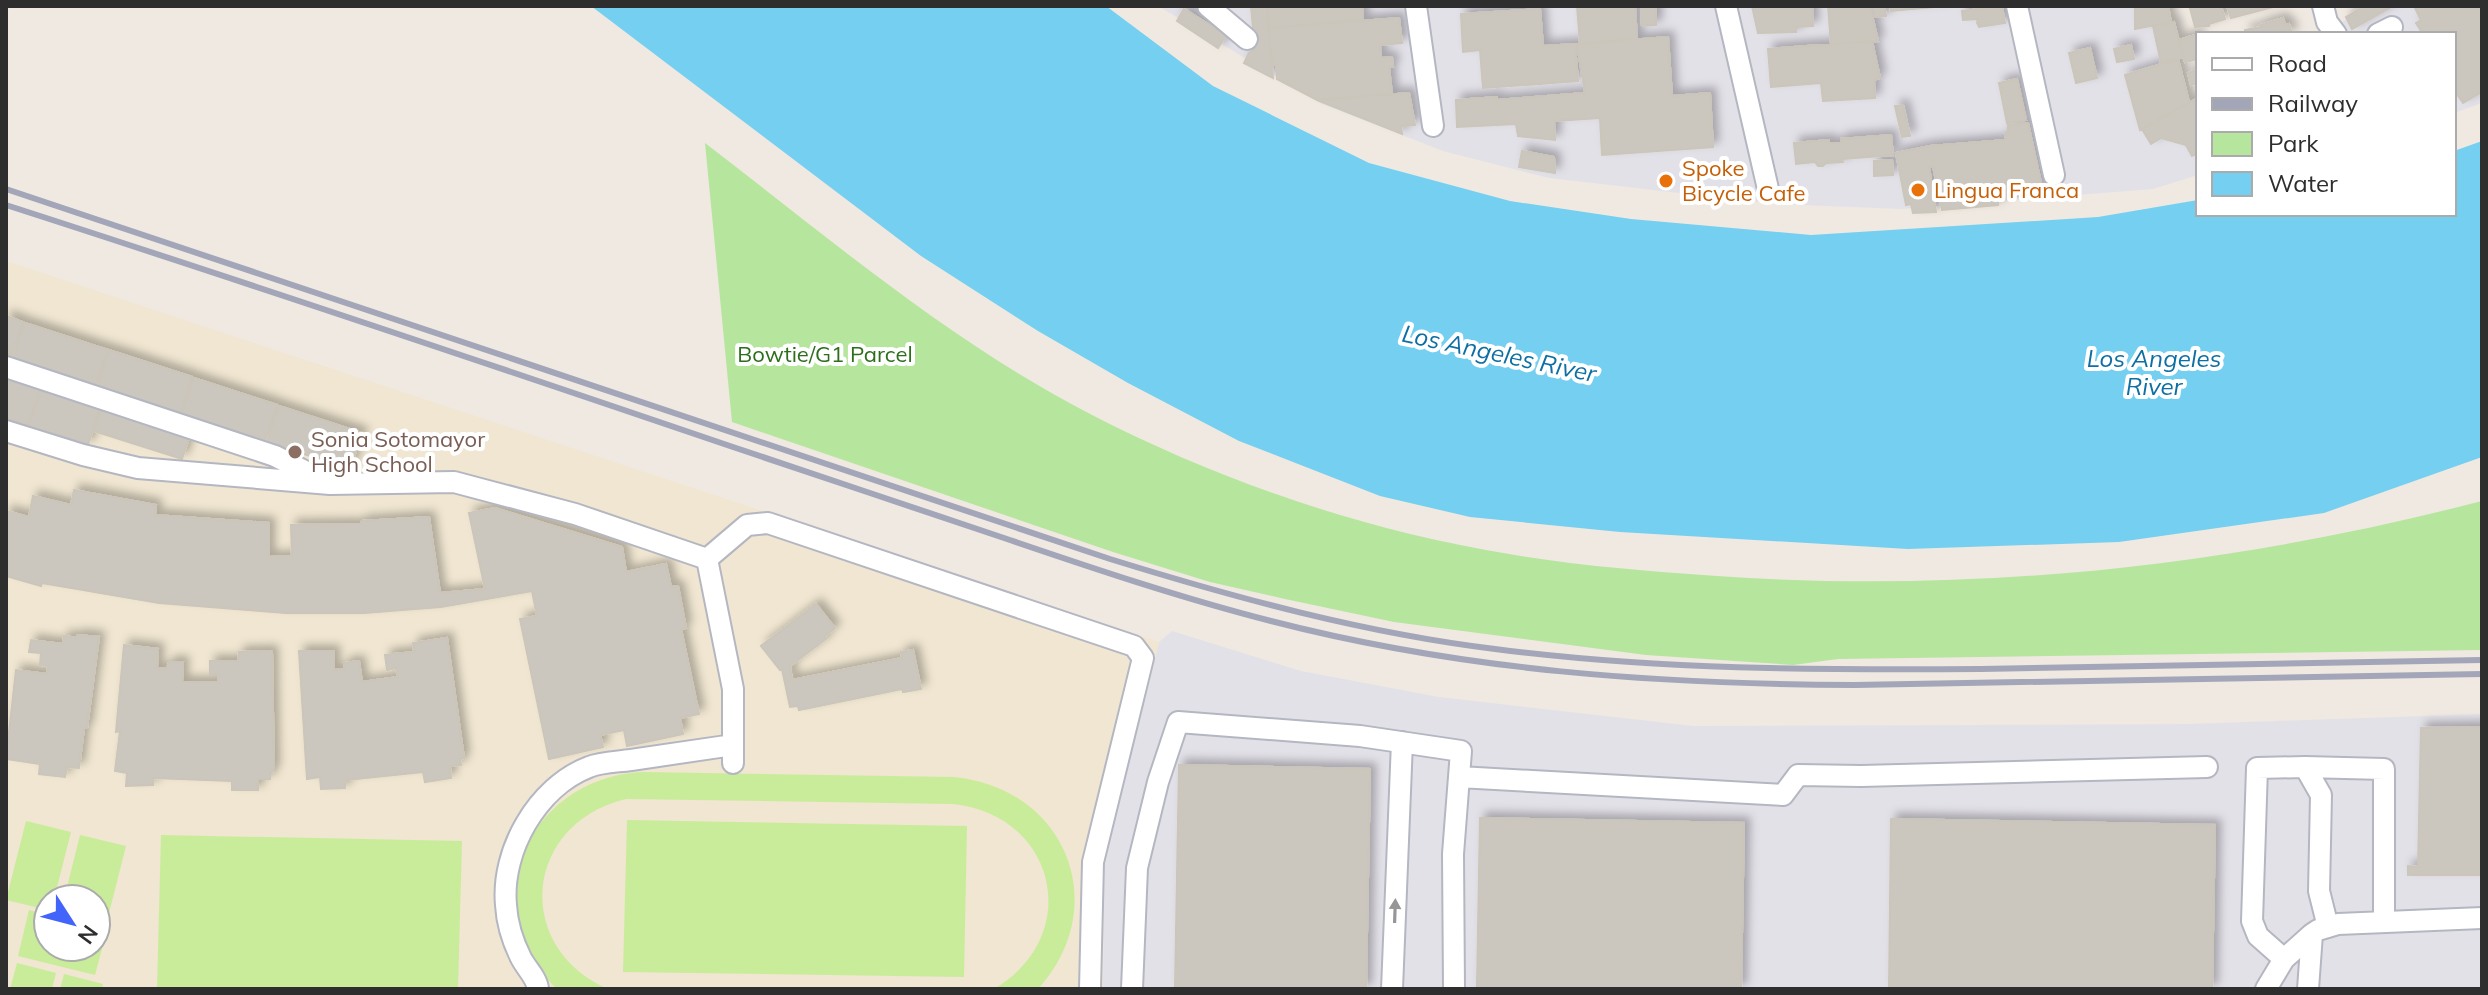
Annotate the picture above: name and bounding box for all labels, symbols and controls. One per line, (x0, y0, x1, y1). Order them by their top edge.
legend (2196, 32, 2456, 216)
text: Road (2268, 48, 2327, 78)
text: Railway (2268, 88, 2358, 118)
text: Park (2268, 128, 2319, 158)
place label: Spoke Bicycle Cafe (1682, 154, 1806, 207)
text: Water (2268, 168, 2338, 198)
marker: Spoke Bicycle Cafe (1657, 172, 1675, 190)
place label: Lingua Franca (1934, 176, 2079, 204)
marker: Lingua Franca (1909, 181, 1927, 199)
water label: Los Angeles River (1399, 318, 1600, 389)
park label: Bowtie/G1 Parcel (737, 340, 913, 368)
water label: Los Angeles River (2087, 343, 2221, 401)
place label: Sonia Sotomayor High School (311, 425, 485, 478)
marker: Sonia Sotomayor High School (286, 443, 304, 461)
north arrow (32, 883, 112, 963)
one-way arrow (1388, 898, 1401, 923)
text: N (72, 920, 104, 950)

